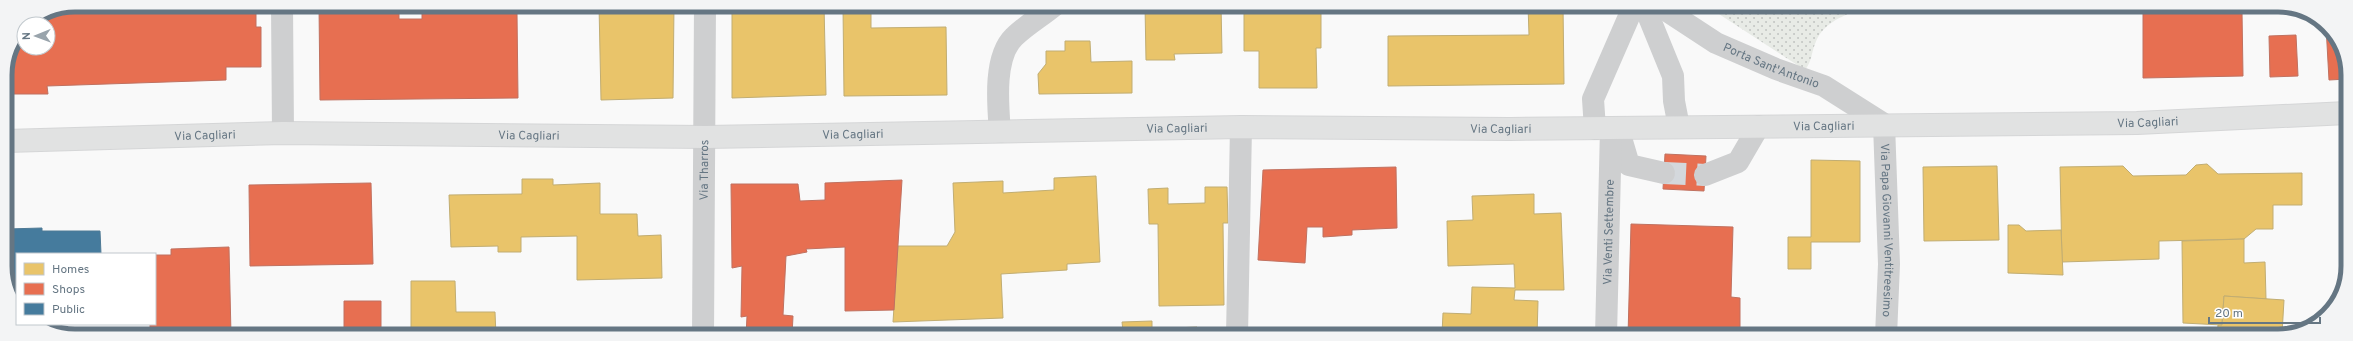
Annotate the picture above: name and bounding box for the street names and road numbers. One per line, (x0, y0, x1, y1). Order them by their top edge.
street label: Porta Sant'Antonio (1720, 40, 1821, 93)
street label: Via Cagliari (2117, 114, 2179, 132)
street label: Via Cagliari (1793, 119, 1855, 135)
street label: Via Cagliari (1146, 121, 1208, 138)
street label: Via Cagliari (1470, 122, 1532, 138)
street label: Via Cagliari (174, 127, 236, 145)
street label: Via Cagliari (822, 127, 884, 144)
street label: Via Cagliari (498, 128, 560, 145)
street label: Via Tharros (697, 139, 713, 201)
street label: Via Papa Giovanni Ventitreesimo (1876, 143, 1896, 318)
street label: Via Venti Settembre (1600, 179, 1619, 285)

